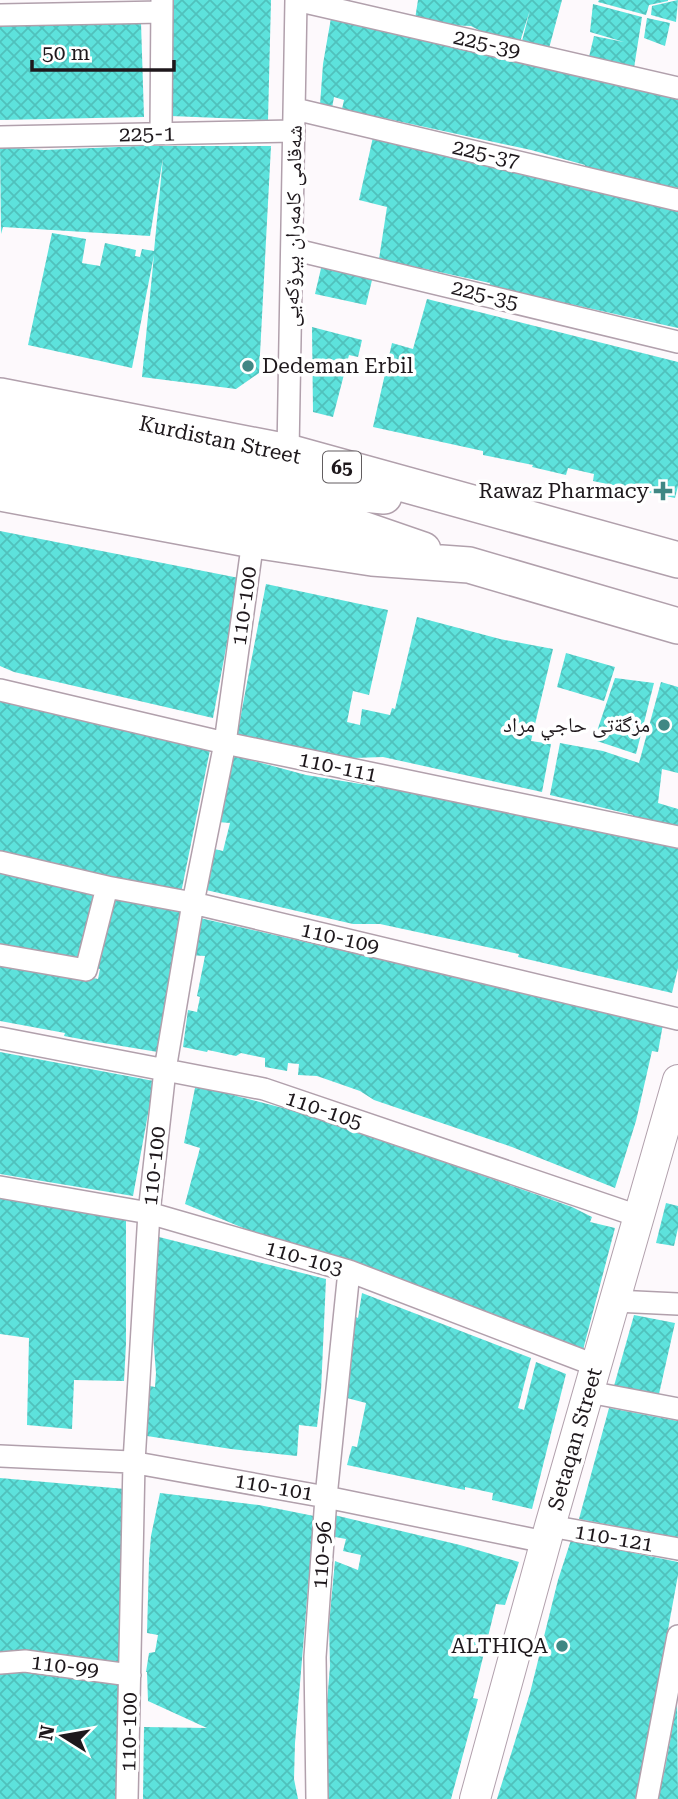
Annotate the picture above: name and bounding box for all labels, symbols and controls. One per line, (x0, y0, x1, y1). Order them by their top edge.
street label: 225-39 (451, 25, 523, 63)
scale bar (32, 28, 173, 72)
text: 50 m (42, 41, 90, 65)
street label: 225-1 (119, 122, 175, 146)
street label: شه‌قامی كامەران بیرۆكەیی (279, 125, 308, 327)
street label: 225-37 (450, 135, 522, 173)
street label: 225-35 (449, 275, 521, 315)
place label: Dedeman Erbil (262, 354, 414, 378)
marker: Dedeman Erbil (240, 358, 256, 374)
street label: Kurdistan Street (137, 411, 303, 469)
road number: 65 (323, 452, 361, 482)
place label: Rawaz Pharmacy (479, 479, 650, 503)
marker: Rawaz Pharmacy (655, 483, 671, 499)
street label: 110-100 (227, 565, 261, 647)
place label: مزگةتی حاجي مراد (503, 713, 650, 741)
marker: مزگةتی حاجي مراد (656, 717, 672, 733)
street label: 110-111 (296, 747, 380, 787)
street label: 110-109 (298, 917, 382, 959)
street label: 110-105 (282, 1086, 366, 1134)
street label: 110-100 (138, 1125, 170, 1207)
street label: 110-103 (262, 1235, 346, 1281)
street label: Setaqan Street (543, 1365, 607, 1513)
street label: 110-101 (233, 1468, 315, 1506)
street label: 110-121 (573, 1519, 655, 1557)
street label: 110-96 (308, 1520, 336, 1590)
place label: ALTHIQA (451, 1634, 548, 1658)
marker: ALTHIQA (554, 1638, 570, 1654)
street label: 110-99 (30, 1650, 100, 1682)
street label: 110-100 (116, 1692, 142, 1772)
north arrow (28, 1701, 98, 1771)
text: N (34, 1723, 60, 1742)

